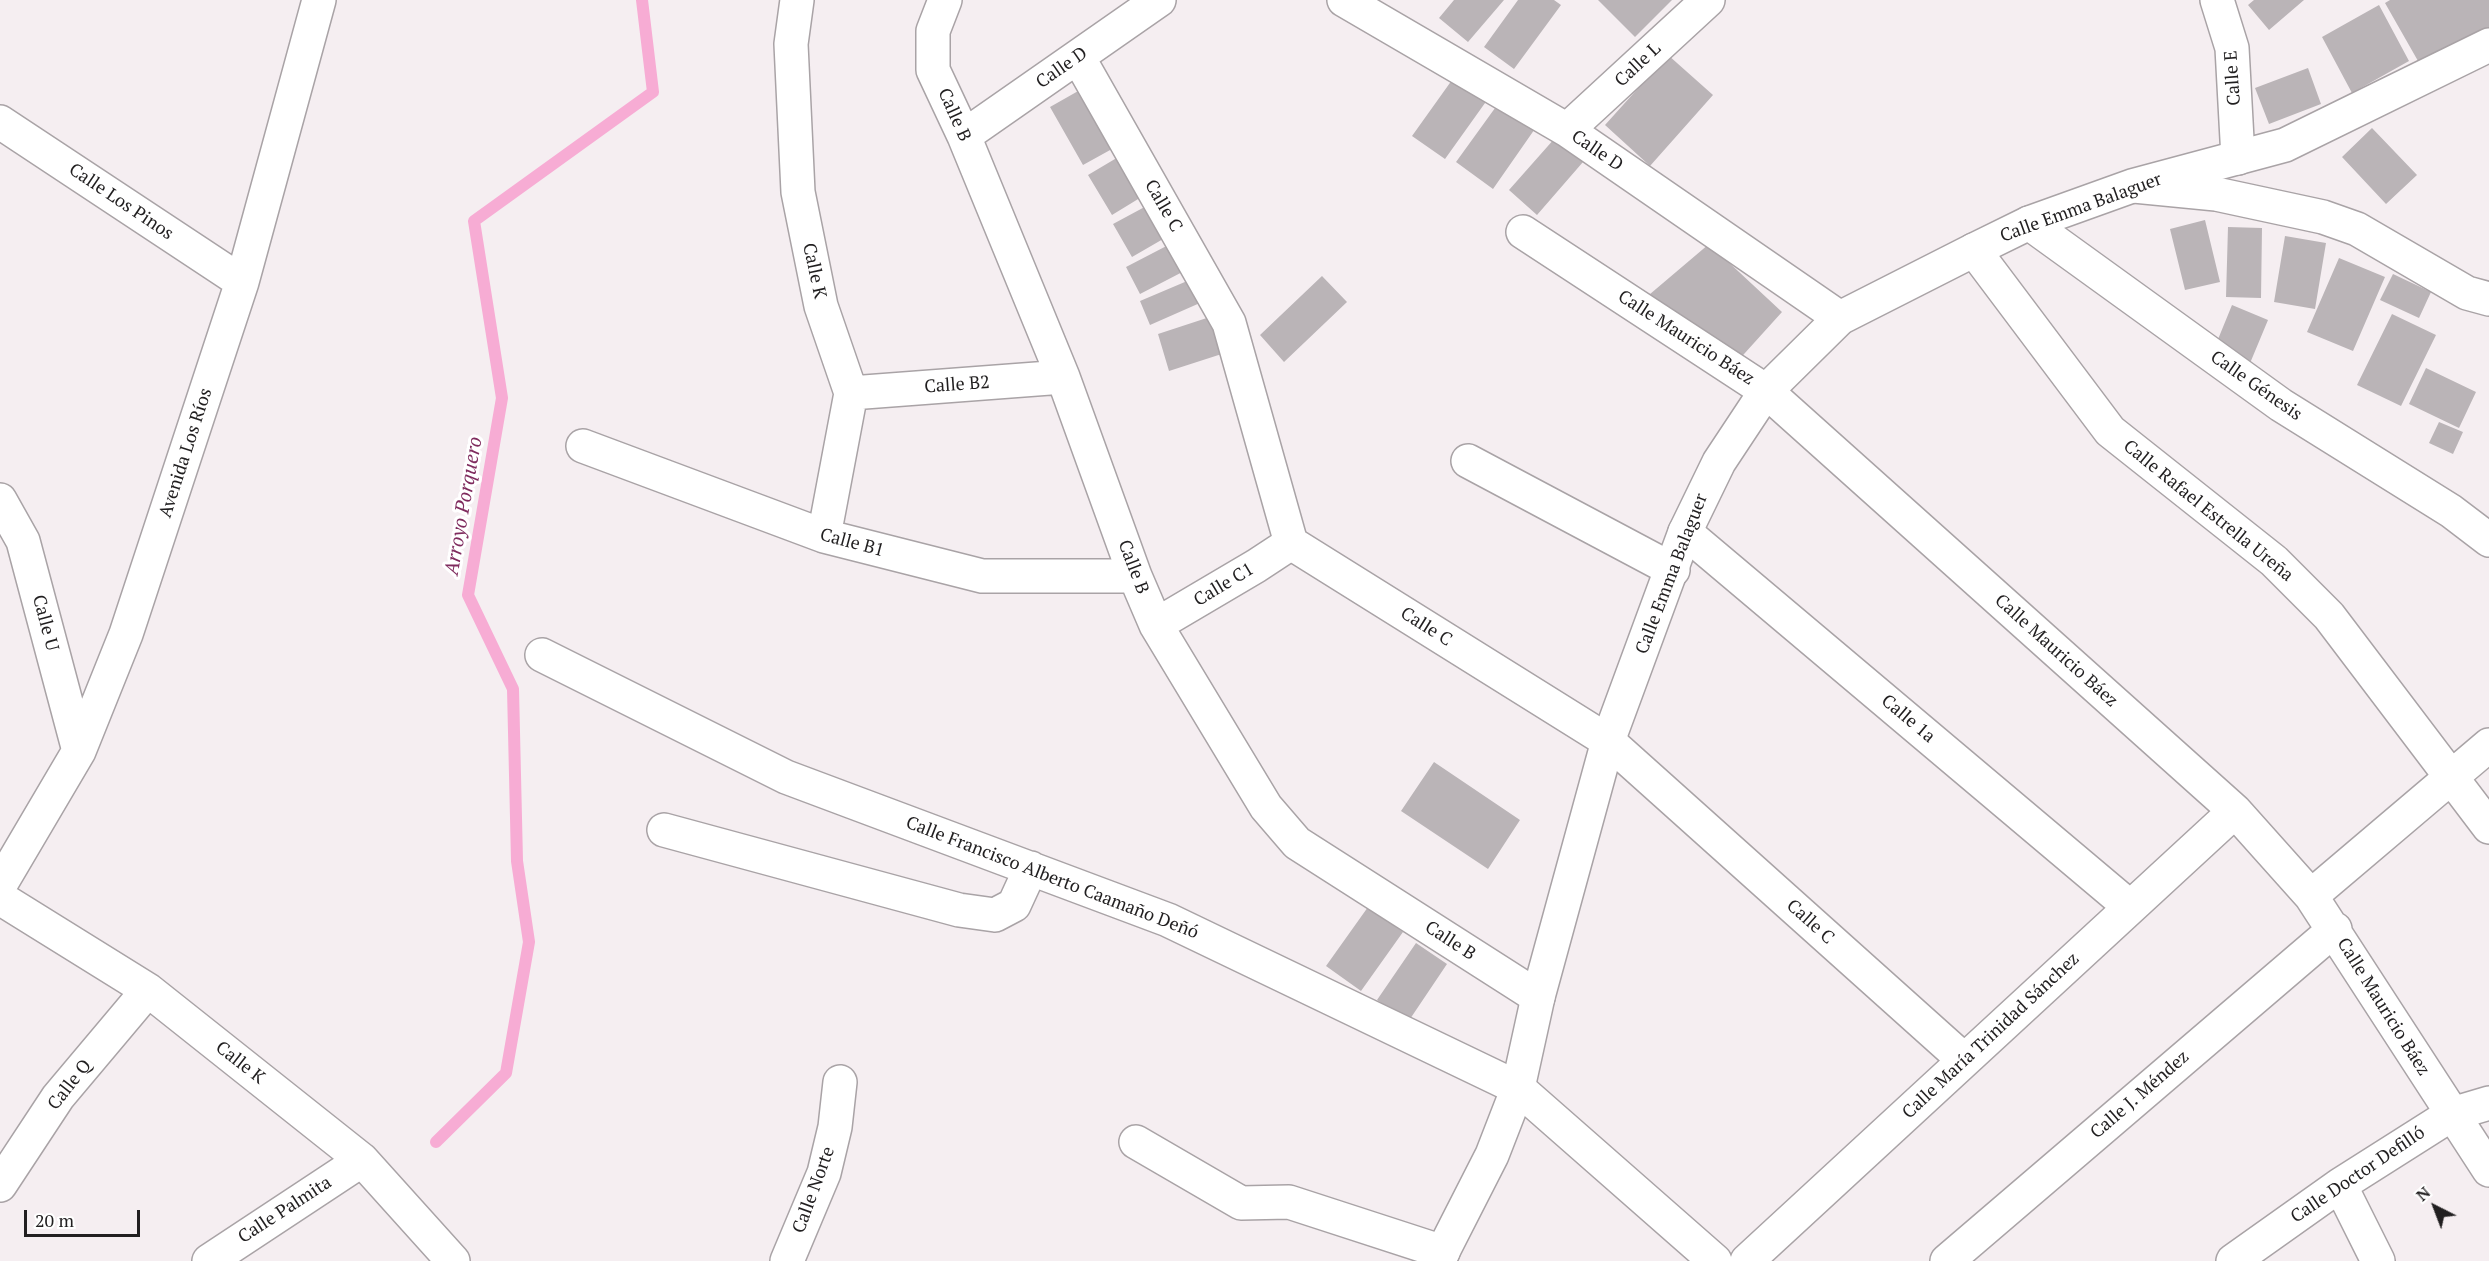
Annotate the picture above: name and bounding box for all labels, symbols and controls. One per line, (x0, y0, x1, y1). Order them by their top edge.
street label: Calle L (1611, 38, 1665, 92)
street label: Calle D (1032, 43, 1092, 93)
street label: Calle E (2220, 50, 2246, 106)
street label: Calle B (933, 85, 975, 145)
street label: Calle D (1567, 126, 1627, 176)
street label: Calle Los Pinos (65, 159, 177, 245)
street label: Calle Emma Balaguer (1997, 169, 2165, 247)
street label: Calle C (1140, 176, 1186, 236)
street label: Calle K (798, 241, 830, 301)
street label: Calle Mauricio Báez (1614, 286, 1758, 390)
street label: Calle Génesis (2206, 346, 2306, 426)
street label: Calle B2 (924, 372, 990, 398)
street label: Avenida Los Ríos (155, 385, 217, 521)
water label: Arroyo Porquero (440, 435, 488, 577)
street label: Calle Rafael Estrella Ureña (2119, 436, 2297, 586)
street label: Calle Emma Balaguer (1631, 491, 1713, 657)
street label: Calle B1 (818, 524, 886, 562)
street label: Calle B (1113, 537, 1153, 597)
street label: Calle C1 (1190, 559, 1258, 611)
street label: Calle Mauricio Báez (1990, 590, 2122, 712)
street label: Calle U (27, 593, 63, 653)
street label: Calle C (1396, 603, 1456, 651)
street label: Calle 1a (1877, 690, 1939, 748)
street label: Calle Francisco Alberto Caamaño Deñó (903, 812, 1201, 944)
street label: Calle C (1782, 895, 1838, 949)
street label: Calle B (1421, 917, 1479, 965)
street label: Calle Mauricio Báez (2332, 934, 2434, 1080)
street label: Calle María Trinidad Sánchez (1898, 948, 2084, 1124)
street label: Calle K (211, 1037, 269, 1089)
street label: Calle J. Méndez (2086, 1046, 2194, 1144)
street label: Calle Q (44, 1055, 96, 1115)
street label: Calle Doctor Defilló (2287, 1122, 2429, 1228)
street label: Calle Norte (788, 1144, 840, 1236)
street label: Calle Palmita (234, 1172, 336, 1248)
north arrow (2405, 1177, 2465, 1237)
text: N (2411, 1181, 2435, 1206)
scale bar (27, 1198, 142, 1236)
text: 20 m (35, 1208, 74, 1232)

